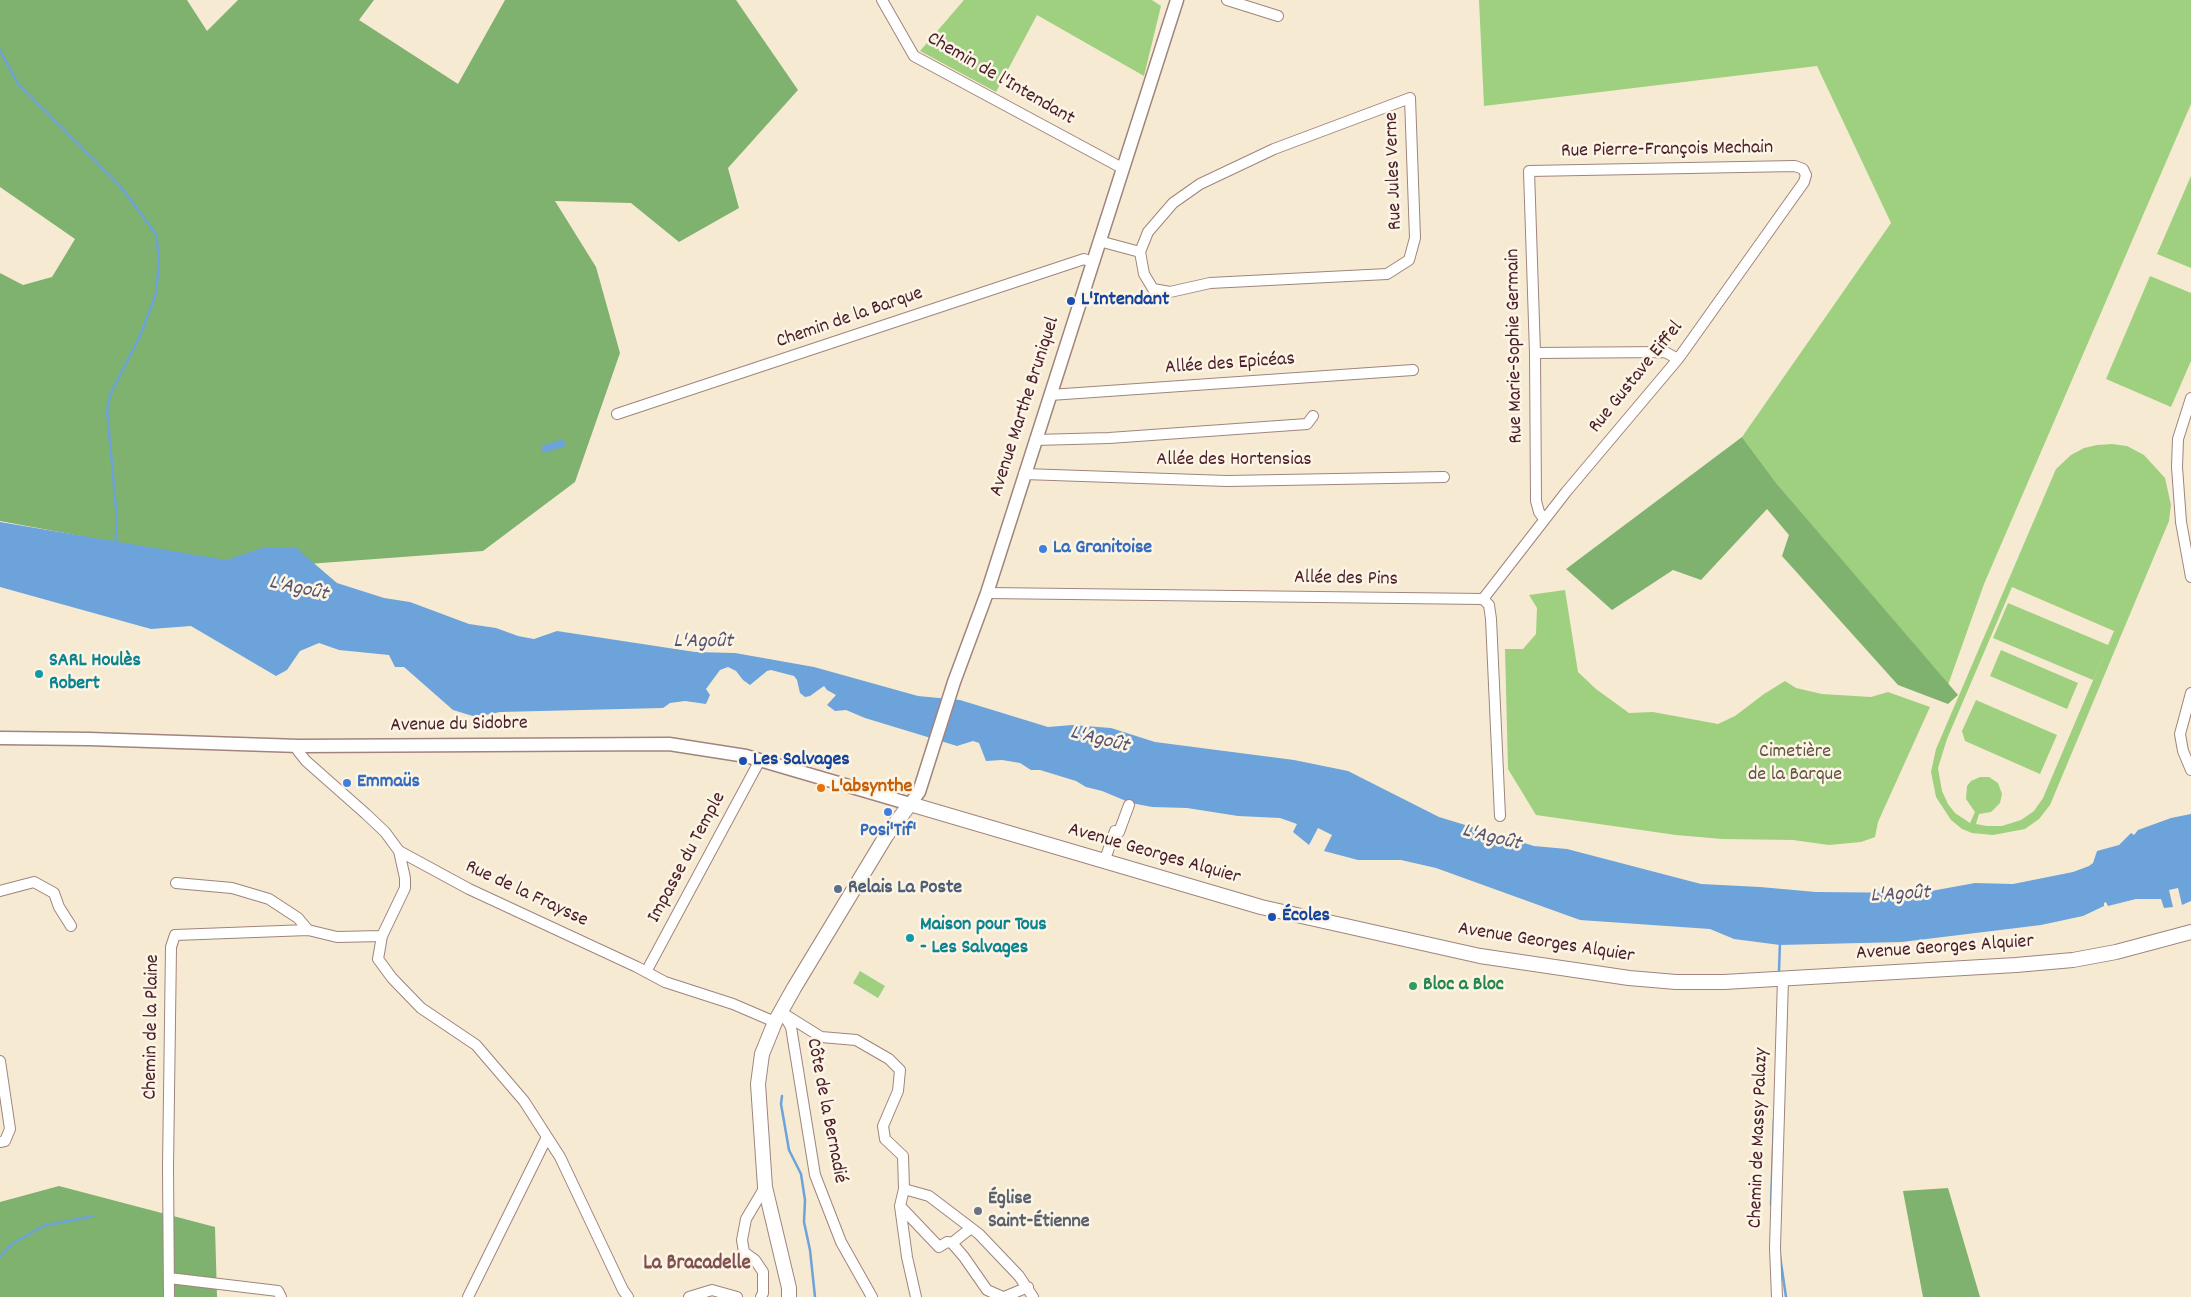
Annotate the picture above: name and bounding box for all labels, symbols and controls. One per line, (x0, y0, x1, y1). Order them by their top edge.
street label: Chemin de l'Intendant (922, 28, 1078, 132)
street label: Rue Jules Verne (1381, 112, 1409, 230)
street label: Rue Pierre-François Mechain (1561, 137, 1773, 165)
street label: Rue Marie-Sophie Germain (1502, 248, 1530, 444)
street label: Chemin de la Barque (774, 283, 926, 355)
place label: L'Intendant (1081, 289, 1169, 313)
marker: L'Intendant (1065, 295, 1077, 307)
street label: Avenue Marthe Bruniquel (986, 314, 1066, 500)
street label: Rue Gustave Eiffel (1585, 317, 1689, 439)
street label: Allée des Epicéas (1164, 348, 1296, 382)
street label: Allée des Hortensias (1156, 449, 1312, 473)
place label: La Granitoise (1053, 537, 1152, 561)
marker: La Granitoise (1037, 543, 1049, 555)
street label: Allée des Pins (1294, 567, 1398, 593)
water label: L'Agoût (266, 571, 330, 609)
water label: L'Agoût (673, 630, 733, 656)
place label: SARL Houlès Robert (49, 650, 141, 697)
marker: SARL Houlès Robert (33, 668, 45, 680)
street label: Avenue du Sidobre (390, 713, 528, 739)
water label: L'Agoût (1067, 722, 1131, 760)
park label: Cimetière de la Barque (1748, 741, 1842, 788)
place label: Les Salvages (753, 749, 850, 773)
marker: Les Salvages (737, 755, 749, 767)
place label: Emmaüs (357, 771, 420, 795)
place label: L'absynthe (831, 776, 912, 800)
marker: Emmaüs (341, 777, 353, 789)
marker: L'absynthe (815, 782, 827, 794)
street label: Impasse du Temple (643, 789, 733, 927)
marker: Posi'Tif' (882, 806, 894, 818)
street label: Avenue Georges Alquier (1065, 819, 1243, 891)
place label: Posi'Tif' (860, 820, 916, 844)
water label: L'Agoût (1459, 820, 1523, 858)
street label: Rue de la Fraysse (461, 856, 591, 934)
place label: Relais La Poste (848, 877, 962, 901)
water label: L'Agoût (1870, 882, 1930, 910)
marker: Relais La Poste (832, 883, 844, 895)
place label: Écoles (1282, 905, 1330, 929)
marker: Écoles (1266, 911, 1278, 923)
place label: Maison pour Tous - Les Salvages (920, 914, 1047, 961)
street label: Avenue Georges Alquier (1456, 918, 1636, 970)
street label: Avenue Georges Alquier (1855, 931, 2035, 967)
marker: Maison pour Tous - Les Salvages (904, 932, 916, 944)
street label: Chemin de la Plaine (140, 954, 166, 1100)
place label: Bloc a Bloc (1423, 974, 1504, 998)
marker: Bloc a Bloc (1407, 980, 1419, 992)
street label: Côte de la Bernadié (799, 1037, 851, 1185)
street label: Chemin de Massy Palazy (1745, 1047, 1775, 1229)
place label: Église Saint-Étienne (988, 1188, 1090, 1235)
marker: Église Saint-Étienne (972, 1205, 984, 1217)
district label: La Bracadelle (643, 1252, 751, 1278)

